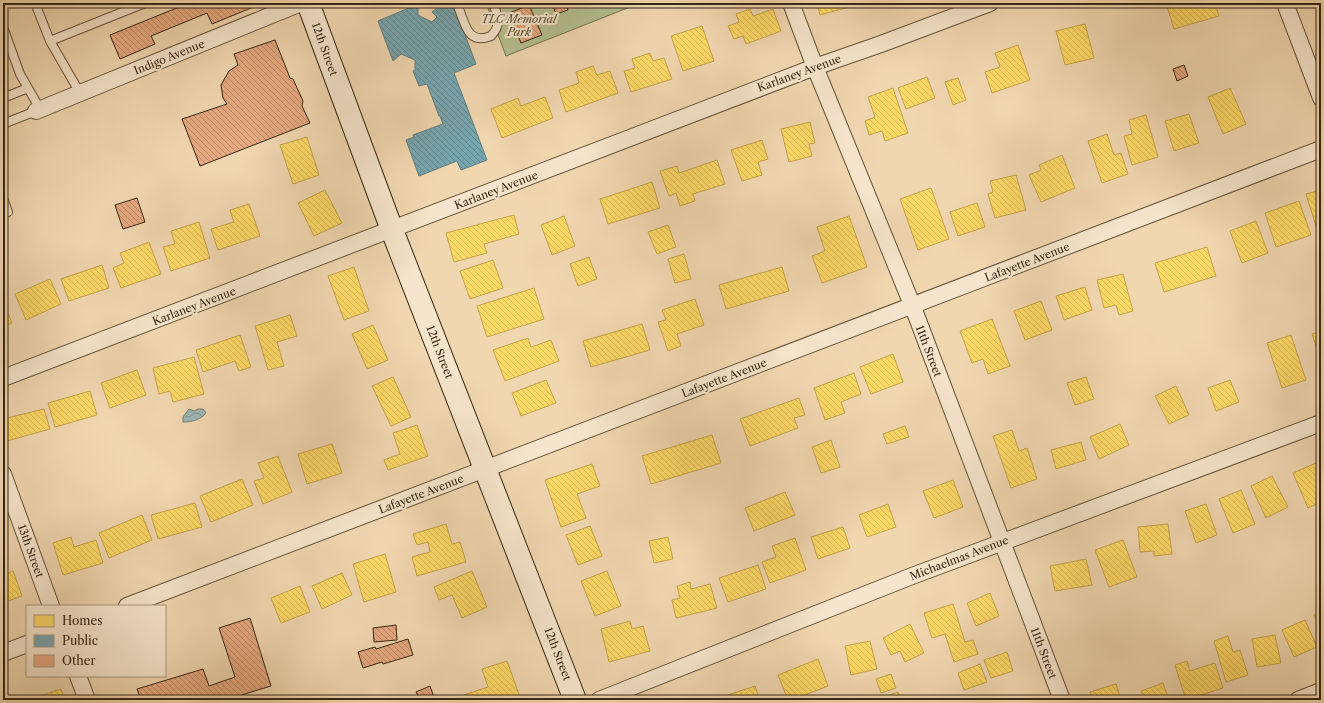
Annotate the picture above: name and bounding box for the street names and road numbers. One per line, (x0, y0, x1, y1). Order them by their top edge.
street label: 12th Street (309, 20, 341, 78)
street label: Indigo Avenue (132, 36, 206, 78)
street label: Karlaney Avenue (755, 51, 843, 95)
street label: Karlaney Avenue (452, 168, 540, 212)
street label: Lafayette Avenue (982, 239, 1072, 285)
street label: Karlaney Avenue (150, 284, 238, 328)
street label: 12th Street (423, 323, 457, 381)
street label: 11th Street (913, 323, 945, 379)
street label: Lafayette Avenue (679, 355, 769, 401)
street label: Lafayette Avenue (376, 471, 466, 517)
street label: 13th Street (15, 523, 47, 580)
street label: Michaelmas Avenue (908, 533, 1010, 583)
street label: 12th Street (541, 625, 575, 683)
street label: 11th Street (1028, 625, 1060, 681)

